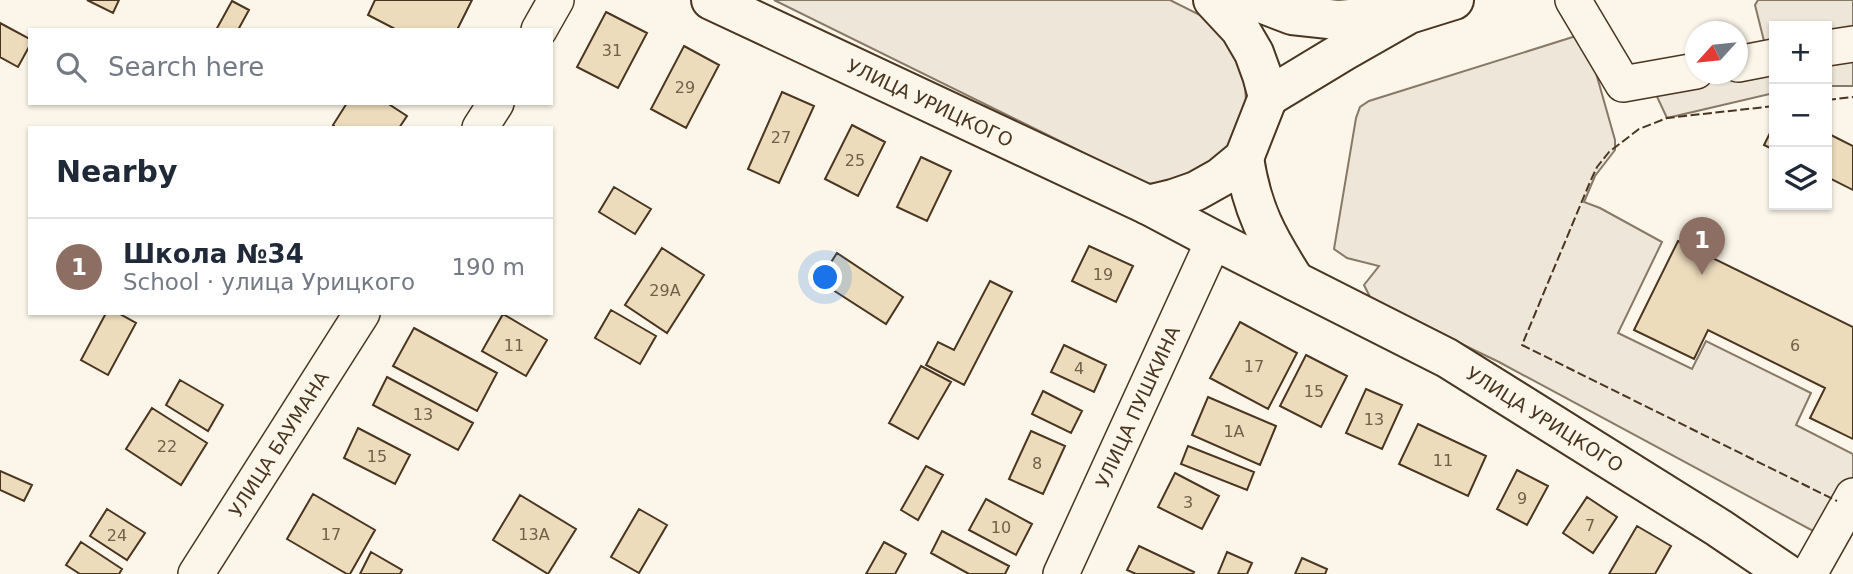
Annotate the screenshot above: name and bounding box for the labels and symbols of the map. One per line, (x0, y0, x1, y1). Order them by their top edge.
north arrow (1685, 21, 1748, 84)
house number: 31 (602, 41, 622, 60)
street label: УЛИЦА УРИЦКОГО (844, 54, 1017, 151)
house number: 29 (675, 78, 695, 97)
house number: 27 (771, 128, 791, 147)
house number: 25 (845, 151, 865, 170)
pin: 1 (1679, 217, 1725, 275)
your location (808, 260, 842, 294)
house number: 19 (1093, 265, 1113, 284)
house number: 29А (649, 281, 681, 300)
street label: УЛИЦА ПУШКИНА (1091, 323, 1184, 491)
house number: 11 (504, 336, 524, 355)
house number: 6 (1790, 336, 1800, 355)
house number: 17 (1244, 357, 1264, 376)
house number: 4 (1074, 359, 1084, 378)
street label: УЛИЦА УРИЦКОГО (1462, 362, 1627, 476)
street label: УЛИЦА БАУМАНА (224, 367, 333, 521)
house number: 15 (1304, 382, 1324, 401)
house number: 13 (413, 405, 433, 424)
house number: 13 (1364, 410, 1384, 429)
house number: 1А (1223, 422, 1245, 441)
house number: 22 (157, 437, 177, 456)
house number: 15 (367, 447, 387, 466)
house number: 11 (1433, 451, 1453, 470)
house number: 8 (1032, 454, 1042, 473)
house number: 9 (1517, 489, 1527, 508)
house number: 3 (1183, 493, 1193, 512)
house number: 7 (1585, 516, 1595, 535)
house number: 10 (991, 518, 1011, 537)
house number: 17 (321, 525, 341, 544)
house number: 13А (518, 525, 550, 544)
house number: 24 (107, 526, 127, 545)

